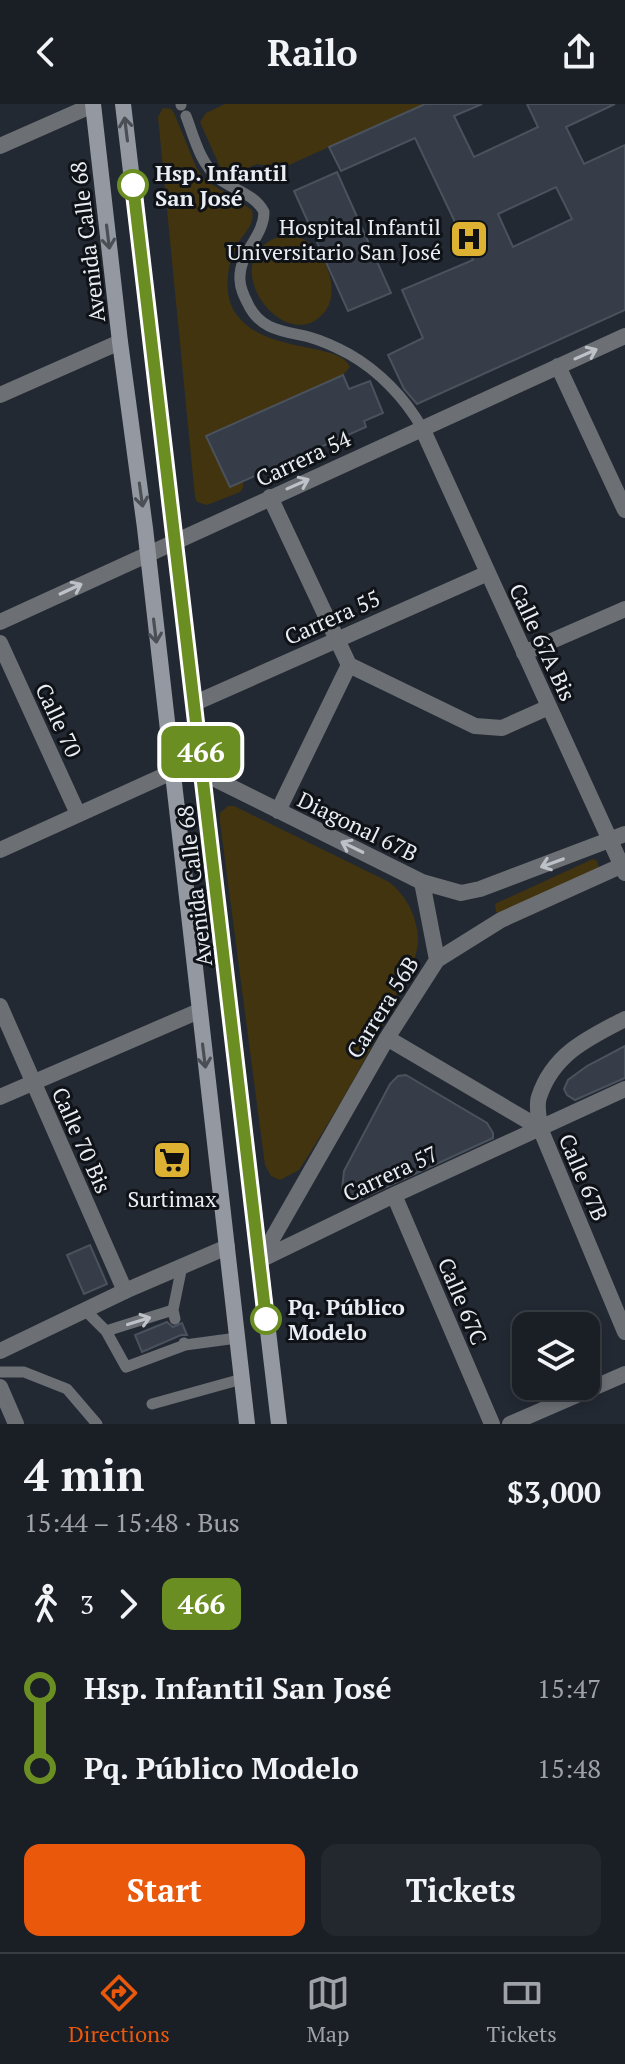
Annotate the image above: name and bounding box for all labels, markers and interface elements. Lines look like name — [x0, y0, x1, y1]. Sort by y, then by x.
text: Railo — [267, 29, 358, 76]
icon: back — [24, 30, 68, 74]
icon: share — [557, 30, 601, 74]
one-way arrow — [118, 116, 133, 143]
place label: Hsp. Infantil San José — [155, 158, 287, 212]
street label: Avenida Calle 68 — [63, 160, 111, 324]
marker: Hsp. Infantil San José — [118, 170, 148, 200]
place label: Hospital Infantil Universitario San José — [227, 212, 441, 266]
hospital icon: Hospital Infantil Universitario San José — [448, 218, 490, 260]
one-way arrow — [101, 224, 116, 249]
one-way arrow — [573, 346, 597, 361]
street label: Carrera 54 — [251, 423, 355, 493]
one-way arrow — [285, 476, 310, 491]
one-way arrow — [134, 482, 149, 507]
street label: Calle 67A Bis — [503, 578, 583, 706]
one-way arrow — [58, 581, 82, 596]
street label: Carrera 55 — [280, 583, 384, 651]
one-way arrow — [148, 617, 163, 644]
street label: Calle 70 — [29, 678, 89, 762]
line badge: 466 — [155, 726, 247, 778]
text: 466 — [177, 733, 225, 770]
street label: Diagonal 67B — [293, 784, 423, 868]
street label: Avenida Calle 68 — [170, 804, 218, 968]
one-way arrow — [340, 839, 364, 854]
one-way arrow — [540, 856, 565, 871]
street label: Carrera 56B — [339, 950, 425, 1064]
one-way arrow — [197, 1042, 212, 1069]
street label: Calle 70 Bis — [46, 1082, 118, 1198]
street label: Calle 67B — [553, 1129, 615, 1225]
street label: Carrera 57 — [338, 1138, 442, 1208]
supermarket icon: Surtimax — [151, 1139, 193, 1181]
place label: Surtimax — [127, 1184, 217, 1213]
street label: Calle 67C — [432, 1253, 494, 1349]
place label: Pq. Público Modelo — [288, 1292, 405, 1346]
marker: Pq. Público Modelo — [251, 1304, 281, 1334]
map controls — [512, 1312, 600, 1400]
button: layers — [512, 1312, 600, 1400]
one-way arrow — [126, 1313, 152, 1328]
text: 4 min — [24, 1445, 144, 1504]
text: $3,000 — [507, 1472, 601, 1512]
text: 15:44 – 15:48 · Bus — [24, 1505, 240, 1539]
icon: walk — [24, 1582, 68, 1626]
icon: forward — [106, 1582, 150, 1626]
text: 466 — [178, 1585, 225, 1622]
text: 3 — [80, 1587, 94, 1621]
text: Hsp. Infantil San José — [84, 1668, 392, 1708]
text: 15:47 — [537, 1671, 601, 1705]
text: Pq. Público Modelo — [84, 1748, 359, 1788]
text: 15:48 — [537, 1751, 601, 1785]
button: Start — [24, 1844, 305, 1936]
button: Tickets — [321, 1844, 601, 1936]
tab: Directions — [68, 1971, 170, 2048]
tab: Map — [306, 1971, 350, 2048]
tab: Tickets — [486, 1971, 557, 2048]

